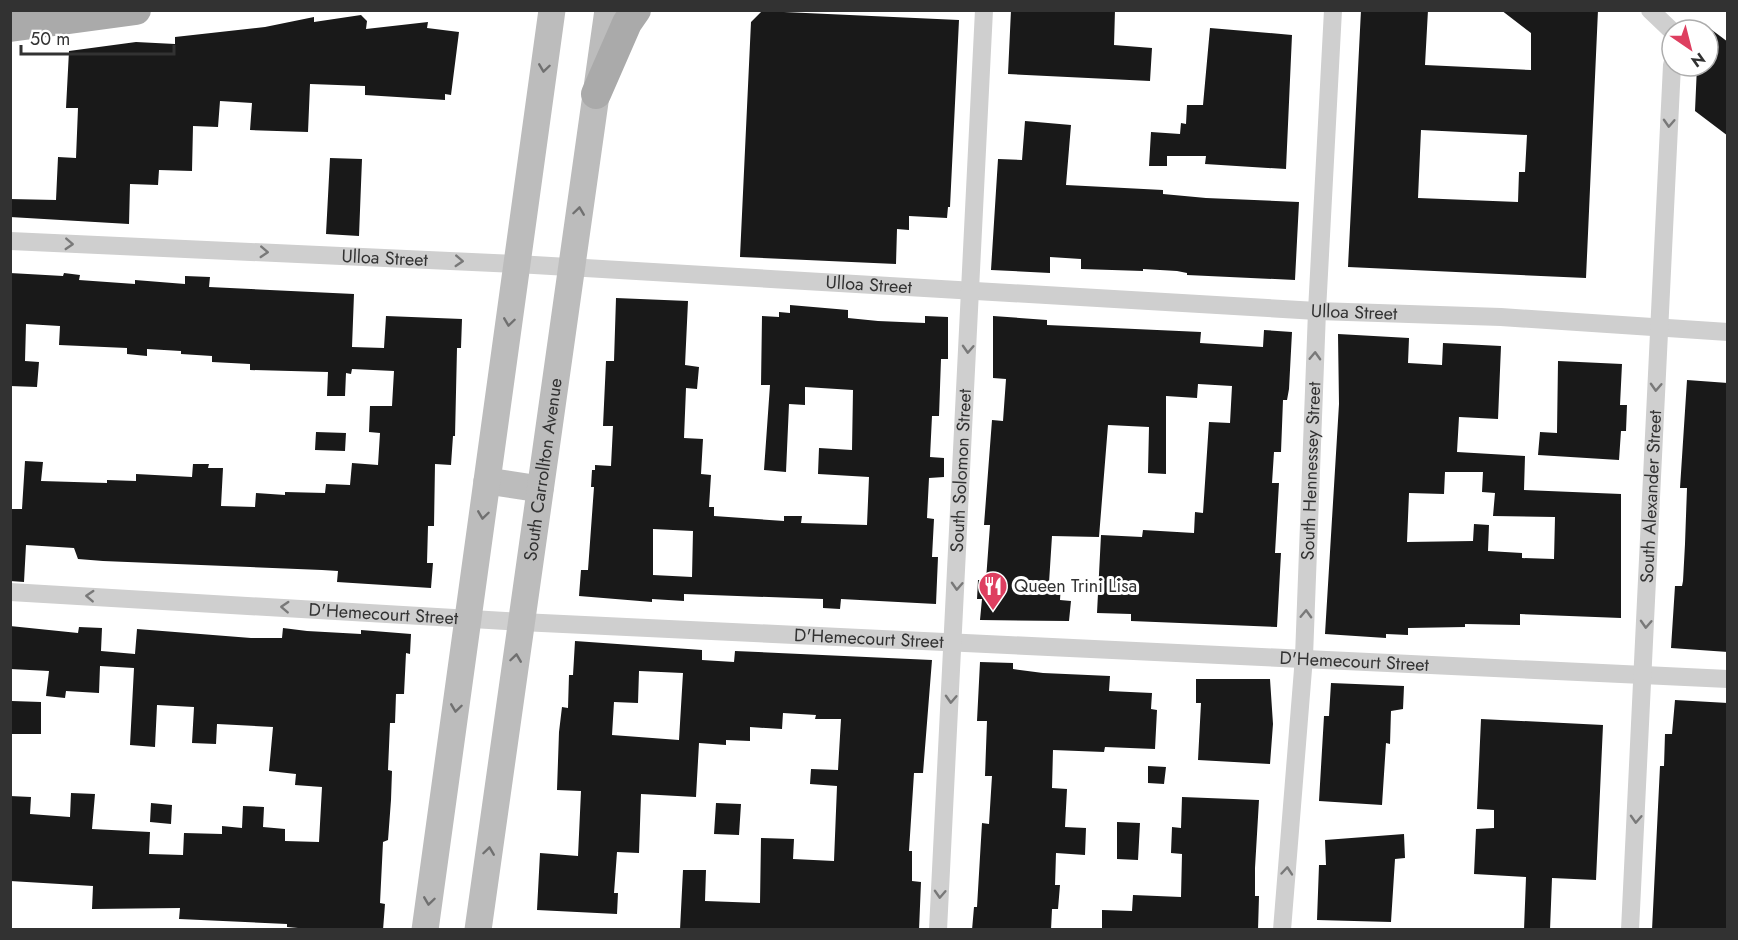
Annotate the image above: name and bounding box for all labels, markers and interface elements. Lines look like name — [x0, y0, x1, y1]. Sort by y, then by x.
scale bar — [21, 18, 174, 56]
north arrow — [1660, 18, 1720, 78]
text: 50 m — [30, 26, 70, 52]
text: N — [1687, 47, 1710, 73]
one-way arrow — [538, 64, 550, 73]
one-way arrow — [1663, 119, 1676, 128]
one-way arrow — [573, 206, 585, 216]
one-way arrow — [64, 237, 73, 250]
street label: Ulloa Street — [341, 243, 429, 273]
one-way arrow — [259, 246, 268, 259]
one-way arrow — [454, 255, 463, 268]
street label: Ulloa Street — [825, 269, 913, 300]
street label: Ulloa Street — [1310, 298, 1398, 327]
one-way arrow — [503, 317, 515, 326]
one-way arrow — [962, 345, 975, 354]
one-way arrow — [1309, 352, 1322, 361]
street label: South Carrollton Avenue — [517, 376, 569, 563]
street label: South Hennessey Street — [1295, 381, 1327, 561]
one-way arrow — [1650, 383, 1663, 392]
street label: South Solomon Street — [944, 387, 978, 553]
street label: South Alexander Street — [1634, 409, 1668, 584]
one-way arrow — [477, 510, 489, 520]
restaurant icon: Queen Trini Lisa — [977, 570, 1009, 612]
place label: Queen Trini Lisa — [1014, 573, 1137, 599]
one-way arrow — [950, 581, 963, 590]
one-way arrow — [85, 590, 94, 603]
street label: D'Hemecourt Street — [308, 597, 460, 631]
one-way arrow — [280, 601, 289, 614]
one-way arrow — [1299, 609, 1312, 618]
one-way arrow — [1640, 619, 1652, 628]
street label: D'Hemecourt Street — [793, 622, 945, 655]
street label: D'Hemecourt Street — [1279, 645, 1430, 678]
one-way arrow — [509, 653, 521, 662]
one-way arrow — [944, 695, 957, 704]
one-way arrow — [450, 704, 463, 713]
one-way arrow — [1630, 814, 1643, 823]
one-way arrow — [482, 846, 494, 855]
one-way arrow — [1280, 867, 1293, 876]
one-way arrow — [934, 889, 947, 898]
one-way arrow — [423, 897, 435, 906]

